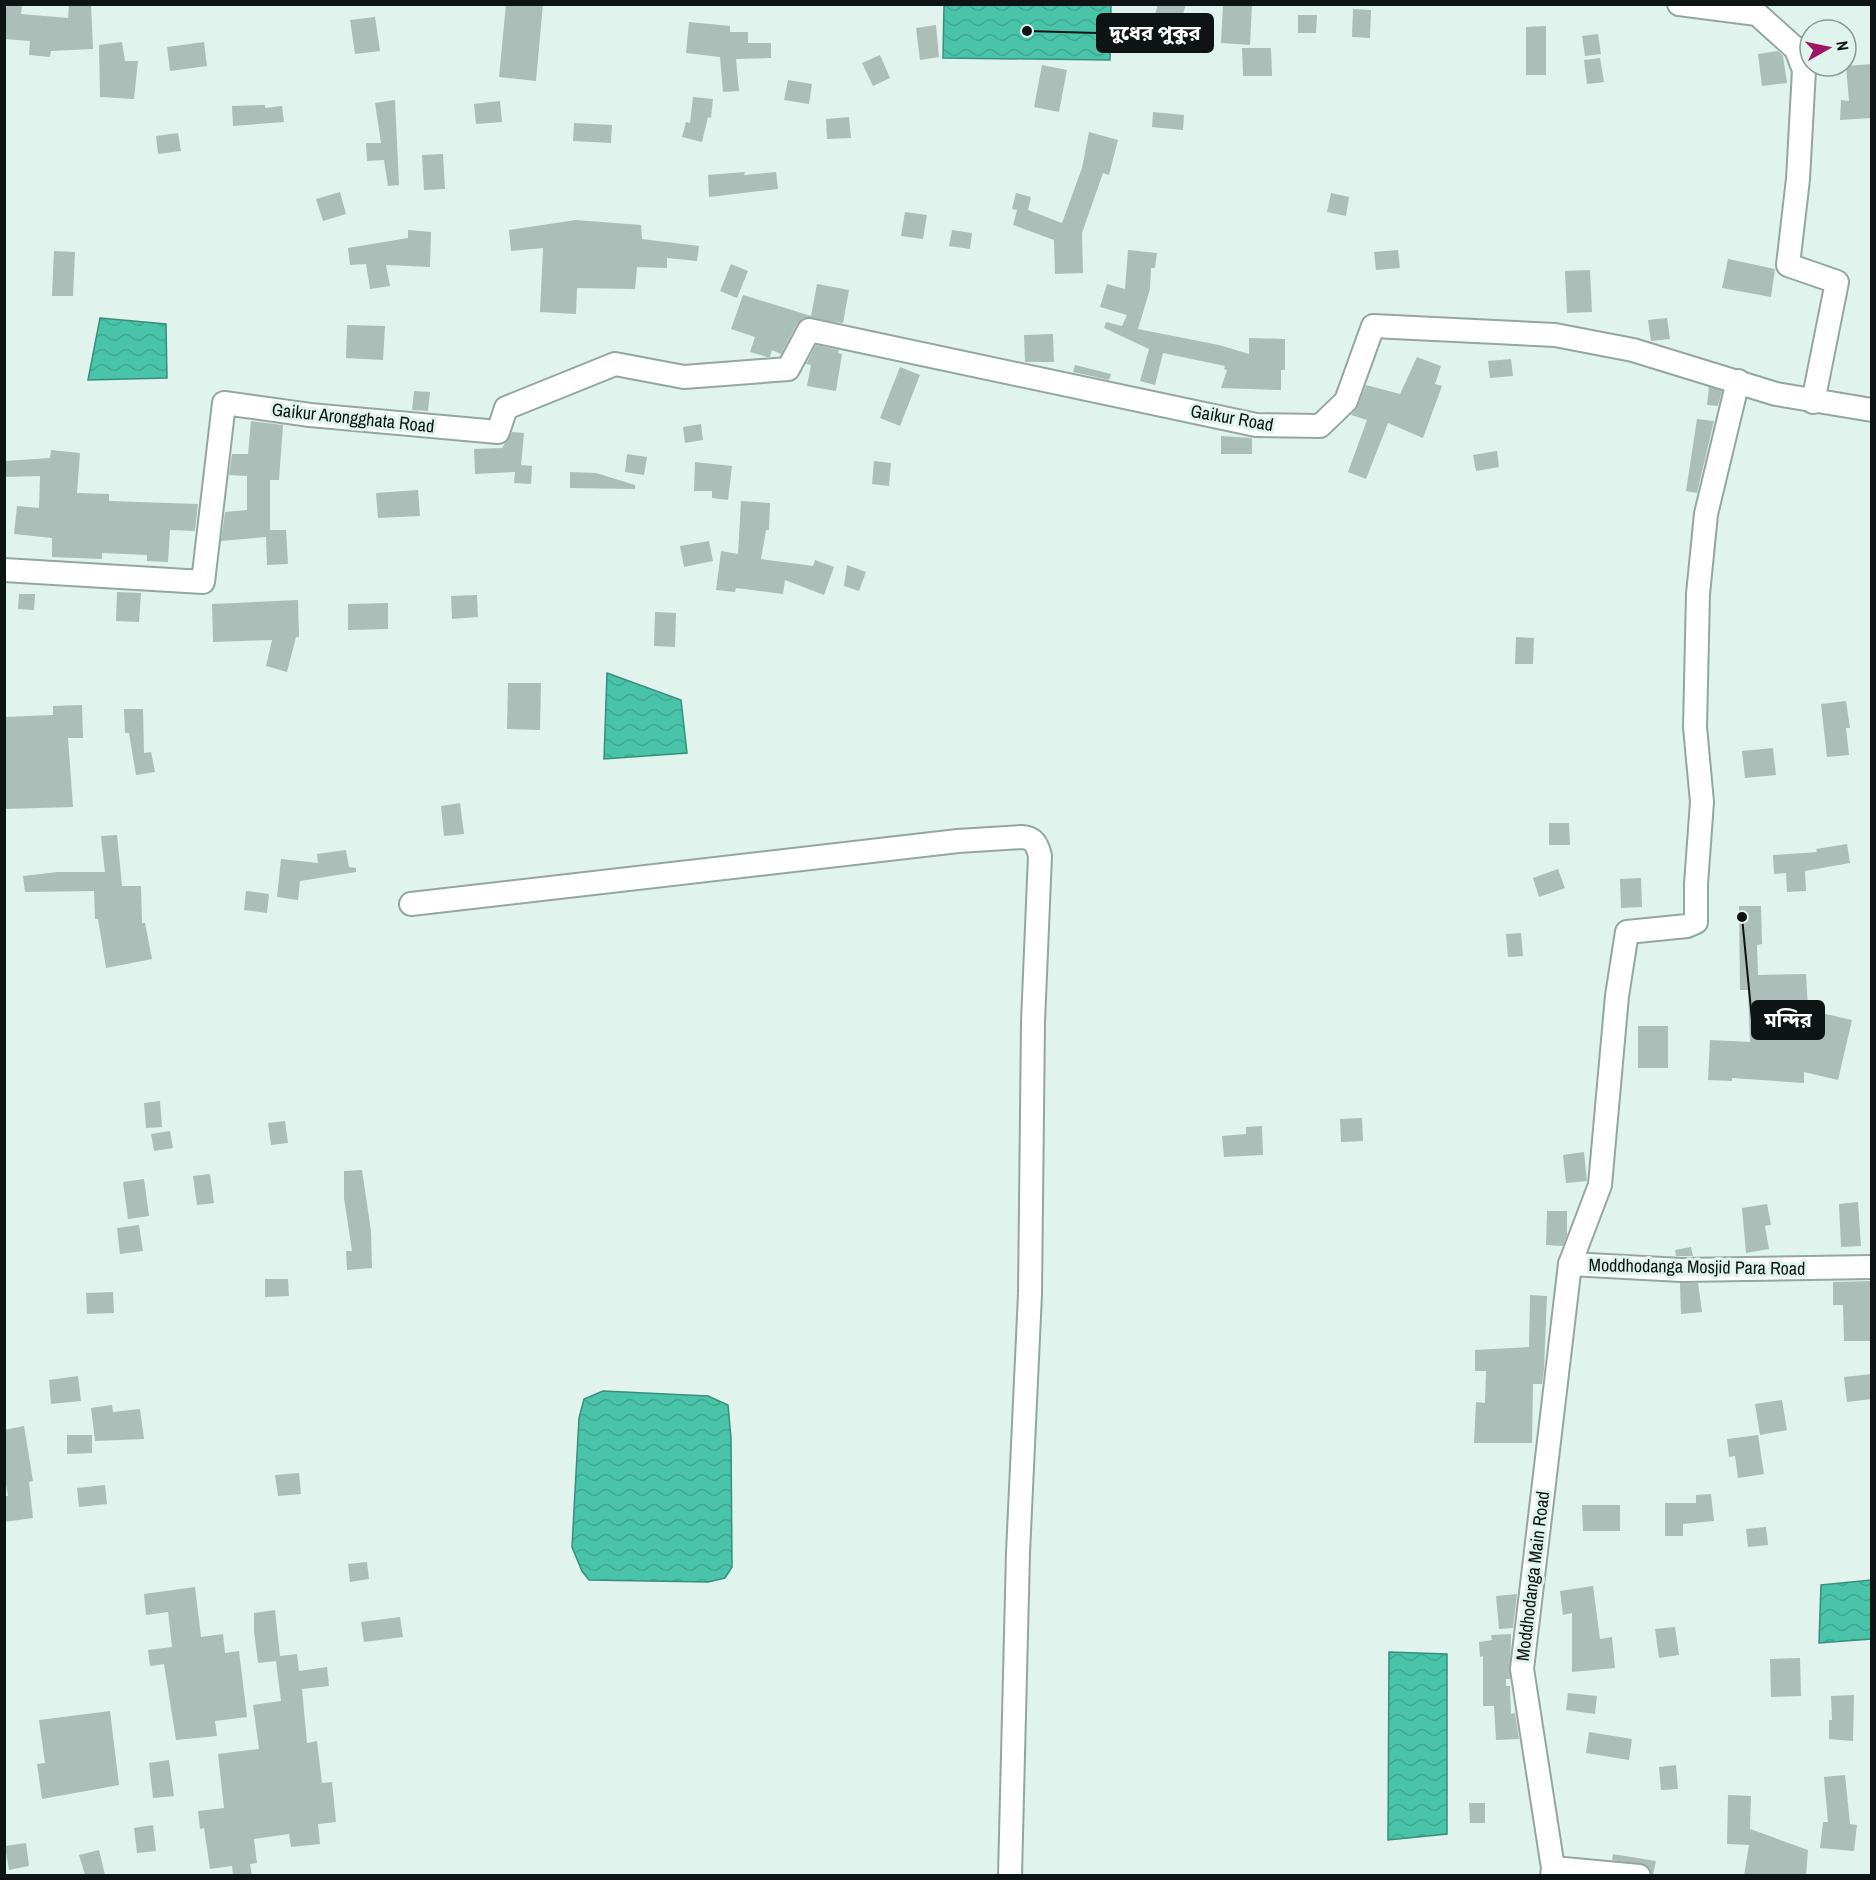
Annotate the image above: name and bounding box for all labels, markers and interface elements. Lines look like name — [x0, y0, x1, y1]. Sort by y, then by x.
callout: দুধের পুকুর — [1097, 14, 1213, 52]
north arrow — [1798, 18, 1858, 78]
text: দুধের পুকুর — [1108, 19, 1202, 46]
text: N — [1831, 39, 1854, 52]
street label: Gaikur Arongghata Road — [271, 397, 436, 438]
street label: Gaikur Road — [1189, 398, 1275, 437]
callout: মন্দির — [1752, 1001, 1824, 1039]
text: মন্দির — [1763, 1006, 1813, 1033]
street label: Moddhodanga Mosjid Para Road — [1588, 1252, 1806, 1281]
street label: Moddhodanga Main Road — [1510, 1490, 1555, 1662]

